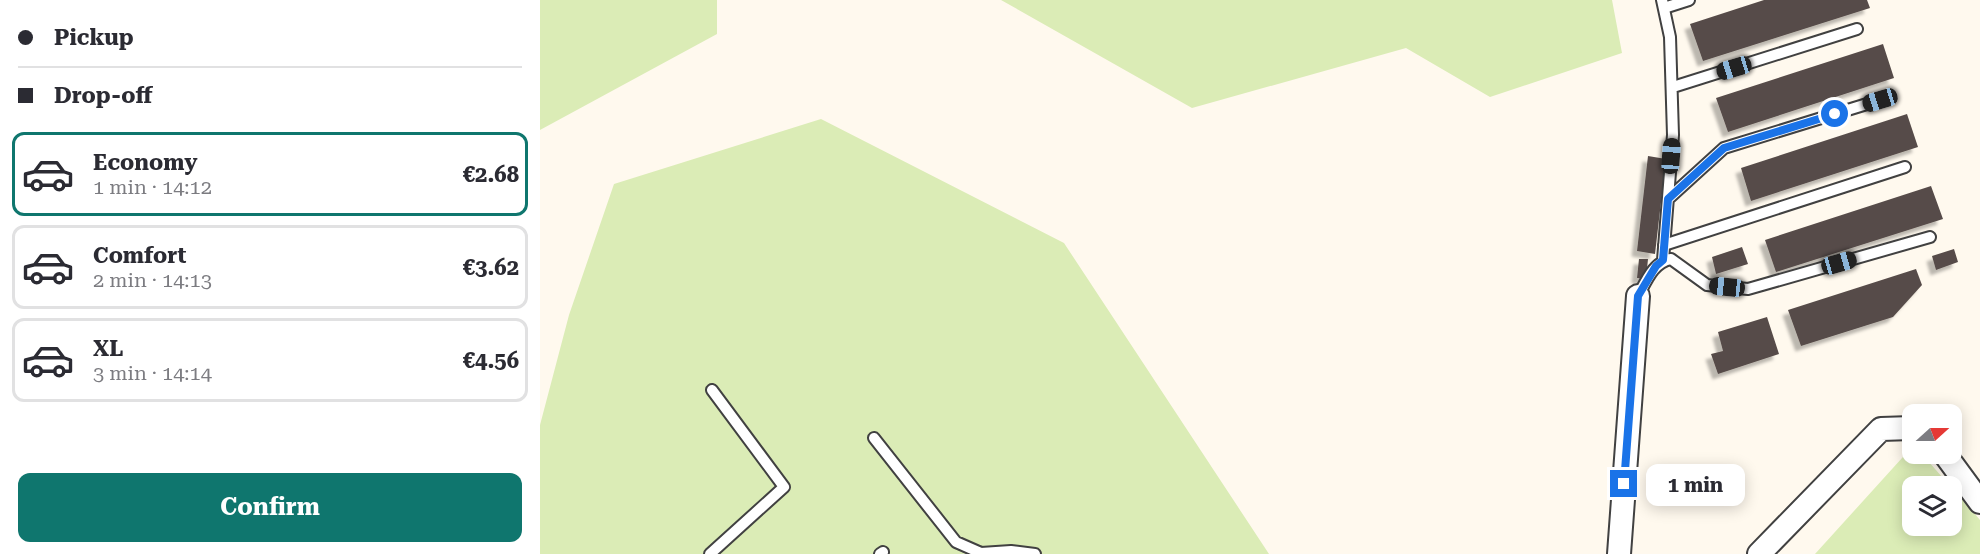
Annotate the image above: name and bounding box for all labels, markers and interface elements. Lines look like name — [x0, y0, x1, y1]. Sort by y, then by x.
text: Pickup — [54, 25, 134, 50]
car — [1714, 54, 1754, 82]
text: Drop-off — [54, 83, 152, 108]
car — [1860, 86, 1900, 114]
route start — [1821, 100, 1848, 127]
car — [1661, 137, 1681, 175]
icon: car — [21, 147, 75, 201]
text: Economy — [93, 150, 197, 175]
text: €2.68 — [463, 162, 519, 187]
text: 1 min · 14:12 — [93, 175, 212, 199]
icon: car — [21, 240, 75, 294]
text: Comfort — [93, 243, 186, 268]
car — [1819, 249, 1859, 277]
text: €3.62 — [463, 255, 519, 280]
text: 2 min · 14:13 — [93, 268, 212, 292]
car — [1708, 276, 1746, 298]
icon: car — [21, 333, 75, 387]
text: XL — [93, 336, 123, 361]
text: €4.56 — [463, 348, 519, 373]
text: 3 min · 14:14 — [93, 361, 212, 385]
north arrow — [1902, 404, 1962, 464]
map controls — [1902, 404, 1962, 536]
callout: 1 min — [1645, 463, 1744, 505]
route end — [1610, 470, 1637, 497]
button: Confirm — [18, 473, 522, 542]
text: 1 min — [1668, 473, 1723, 497]
button: layers — [1902, 476, 1962, 536]

